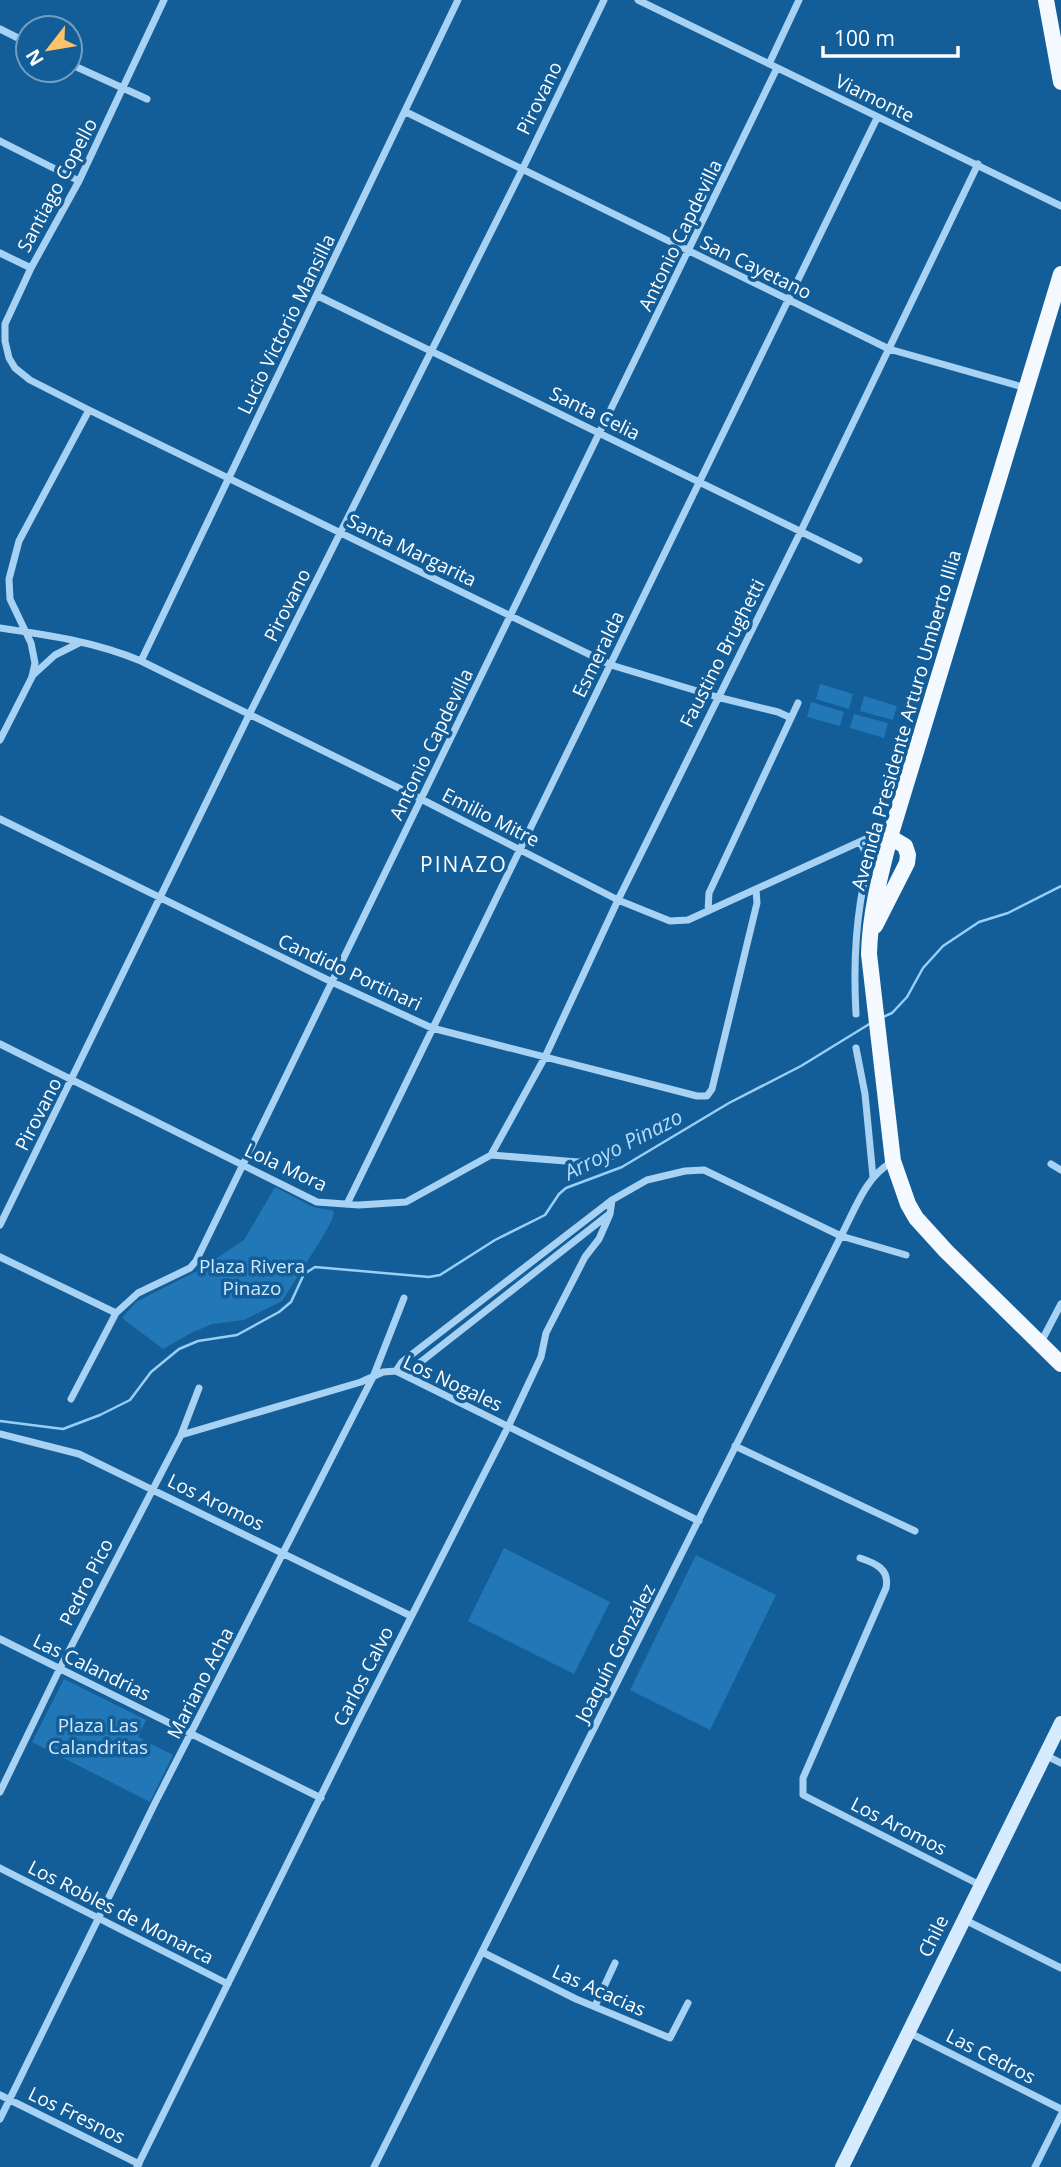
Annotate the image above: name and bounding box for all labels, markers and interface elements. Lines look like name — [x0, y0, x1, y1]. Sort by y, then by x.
north arrow — [14, 14, 84, 84]
scale bar — [823, 14, 958, 58]
text: 100 m — [834, 24, 895, 52]
text: N — [19, 44, 50, 71]
street label: Pirovano — [510, 57, 568, 139]
street label: Viamonte — [831, 68, 919, 128]
street label: Santiago Copello — [11, 113, 103, 257]
street label: Antonio Capdevilla — [632, 155, 728, 315]
street label: San Cayetano — [696, 229, 816, 305]
street label: Lucio Victorio Mansilla — [231, 230, 341, 418]
street label: Santa Celia — [545, 380, 645, 446]
street label: Santa Margarita — [343, 507, 481, 593]
street label: Avenida Presidente Arturo Umberto Illia — [845, 547, 967, 893]
street label: Pirovano — [258, 564, 316, 646]
street label: Faustino Brughetti — [673, 574, 771, 732]
street label: Esmeralda — [566, 606, 630, 702]
street label: Antonio Capdevilla — [383, 664, 479, 824]
street label: Emilio Mitre — [438, 781, 544, 853]
district label: PINAZO — [420, 850, 508, 878]
street label: Candido Portinari — [274, 927, 426, 1017]
street label: Pirovano — [9, 1073, 67, 1155]
water label: Arroyo Pinazo — [557, 1102, 687, 1187]
street label: Lola Mora — [240, 1137, 332, 1197]
park label: Plaza Rivera Pinazo — [199, 1253, 305, 1301]
street label: Los Nogales — [399, 1349, 507, 1417]
street label: Los Aromos — [163, 1467, 269, 1537]
street label: Pedro Pico — [53, 1534, 119, 1630]
street label: Joaquín González — [568, 1579, 661, 1729]
street label: Carlos Calvo — [327, 1622, 399, 1730]
street label: Mariano Acha — [161, 1623, 239, 1743]
street label: Las Calandrias — [29, 1627, 155, 1707]
park label: Plaza Las Calandritas — [48, 1712, 148, 1760]
street label: Los Aromos — [846, 1791, 952, 1861]
street label: Los Robles de Monarca — [24, 1854, 218, 1970]
street label: Chile — [912, 1911, 954, 1961]
street label: Las Acacias — [548, 1958, 650, 2022]
street label: Las Cedros — [942, 2022, 1040, 2090]
street label: Los Fresnos — [24, 2080, 130, 2150]

